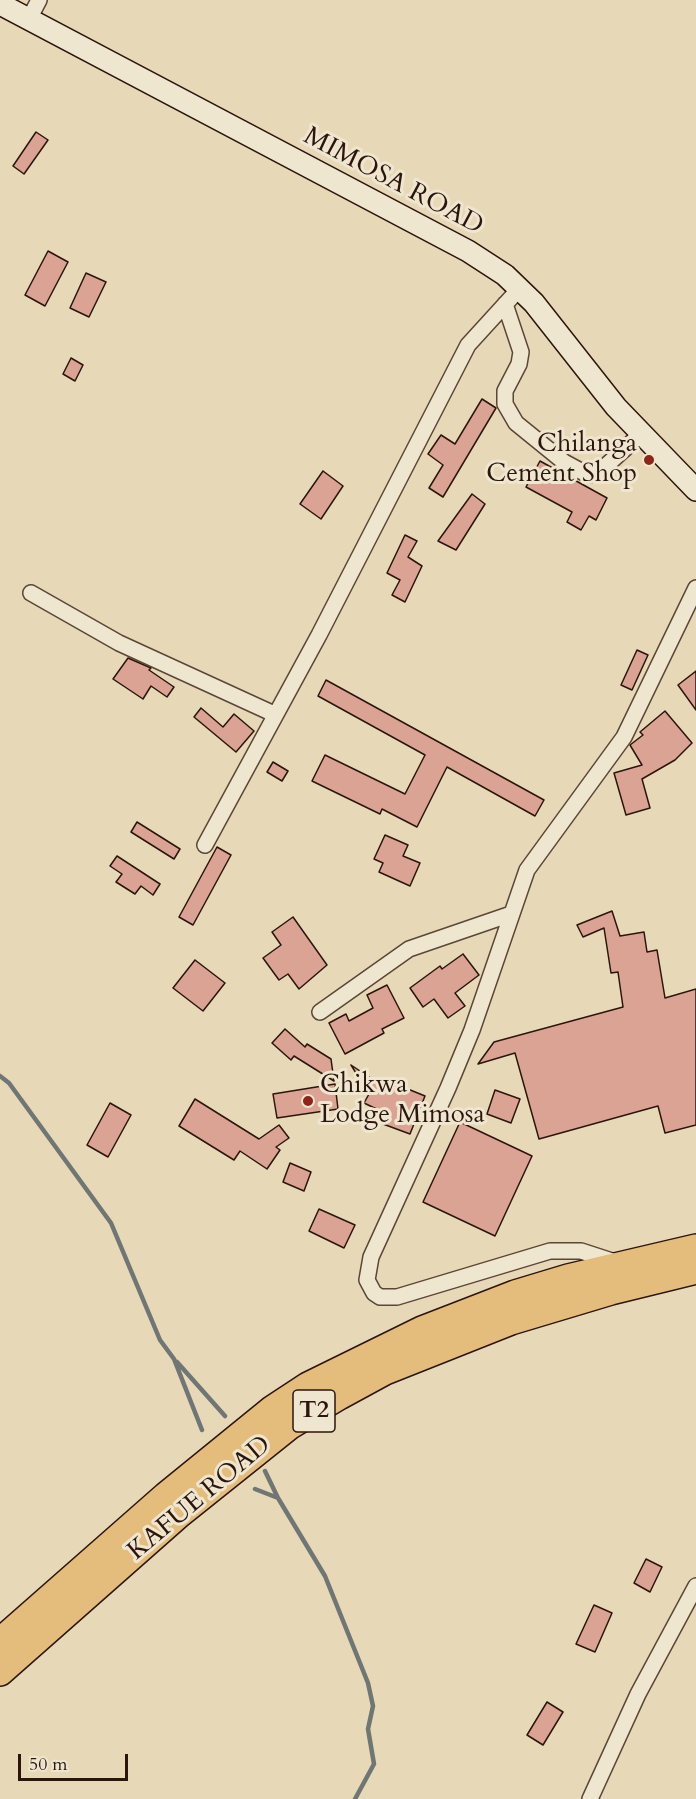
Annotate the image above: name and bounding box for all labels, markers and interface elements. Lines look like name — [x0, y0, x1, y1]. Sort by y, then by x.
street label: MIMOSA ROAD — [298, 122, 488, 242]
place label: Chilanga Cement Shop — [486, 429, 637, 490]
marker: Chilanga Cement Shop — [642, 453, 656, 467]
place label: Chikwa Lodge Mimosa — [320, 1070, 485, 1132]
marker: Chikwa Lodge Mimosa — [301, 1094, 315, 1108]
road number: T2 — [293, 1390, 335, 1432]
street label: KAFUE ROAD — [122, 1430, 278, 1568]
scale bar — [21, 1742, 130, 1780]
text: 50 m — [29, 1752, 68, 1777]

